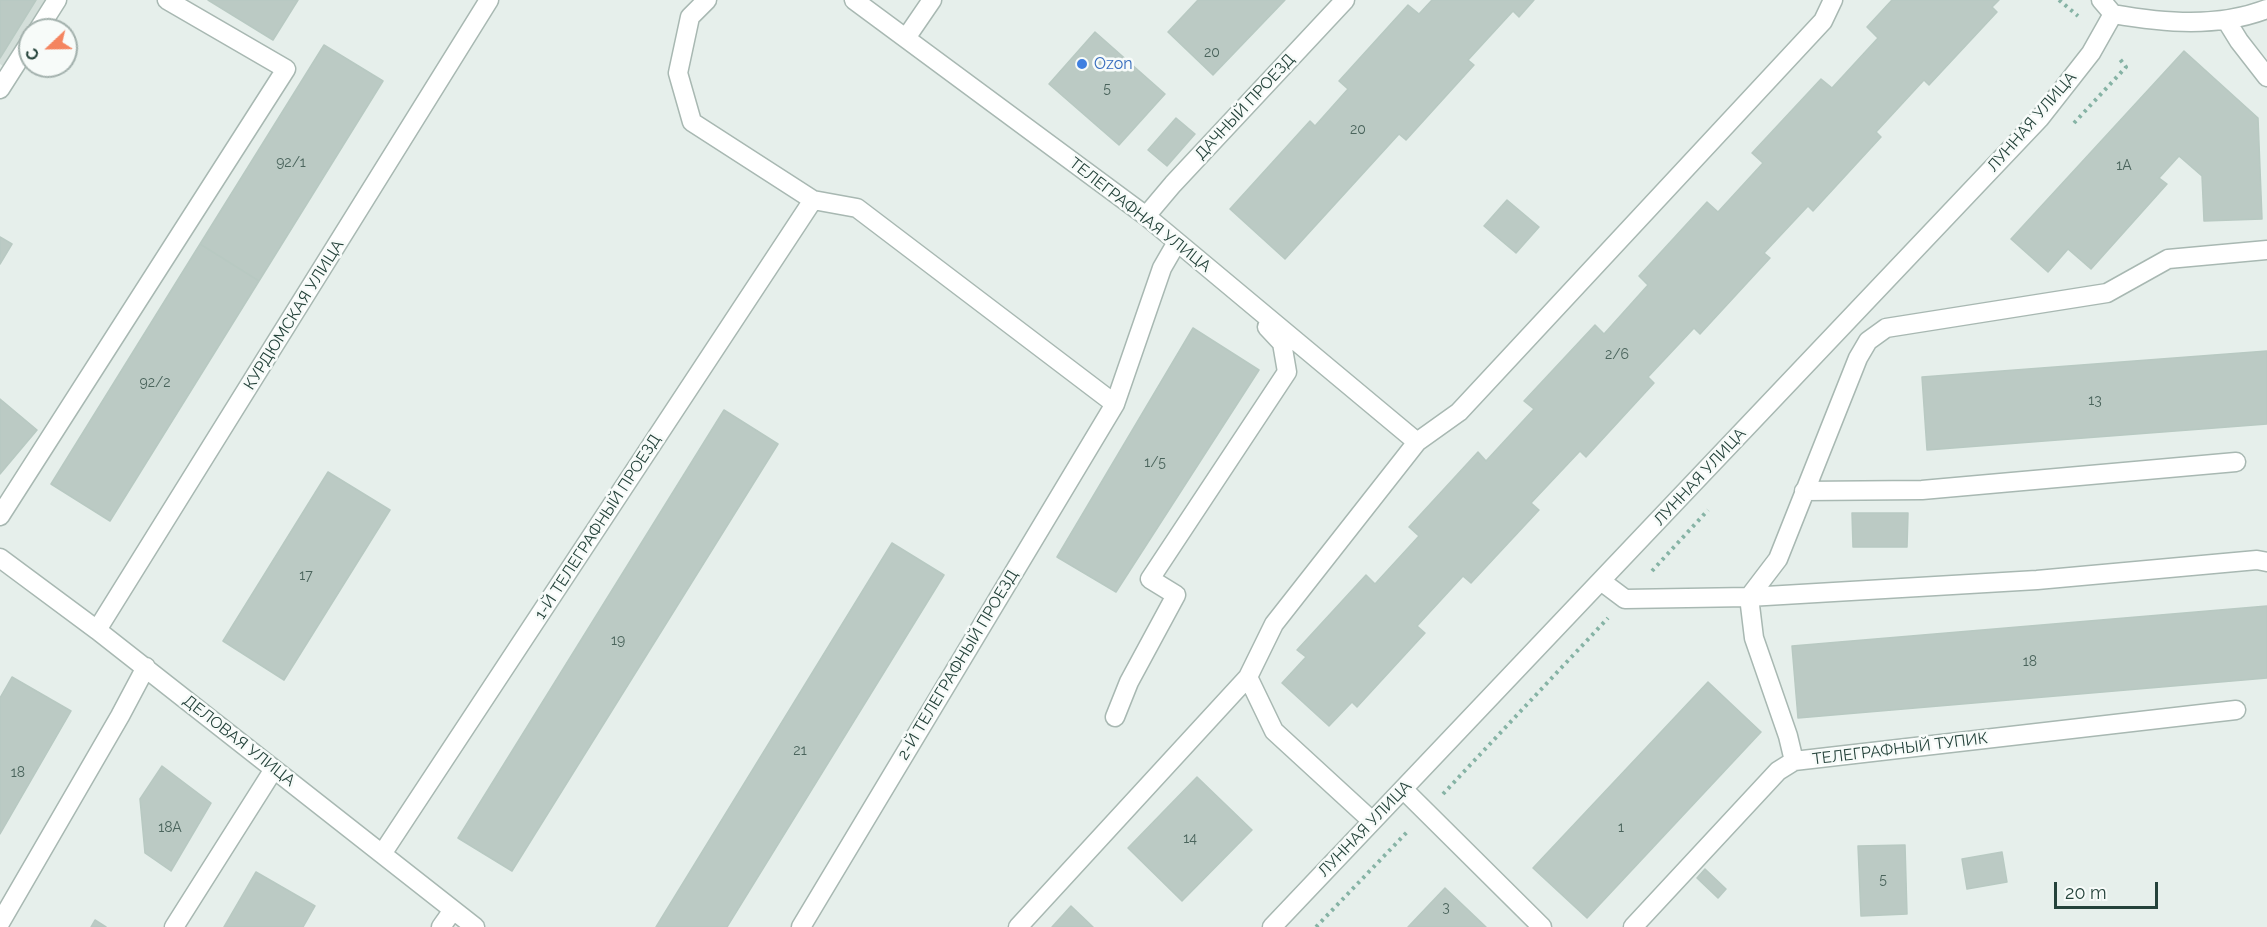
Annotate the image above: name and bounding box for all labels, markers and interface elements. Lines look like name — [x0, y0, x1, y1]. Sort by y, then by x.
north arrow — [18, 18, 78, 78]
house number: 20 — [1204, 45, 1220, 61]
text: С — [22, 46, 44, 63]
street label: ДАЧНЫЙ ПРОЕЗД — [1191, 50, 1299, 164]
place label: Ozon — [1094, 54, 1133, 74]
marker: Ozon — [1075, 57, 1089, 71]
street label: ЛУННАЯ УЛИЦА — [1983, 68, 2081, 176]
house number: 5 — [1103, 81, 1111, 97]
house number: 20 — [1350, 122, 1366, 138]
street label: ТЕЛЕГРАФНАЯ УЛИЦА — [1065, 154, 1215, 276]
house number: 92/1 — [276, 155, 306, 171]
house number: 1А — [2116, 158, 2132, 174]
street label: КУРДЮМСКАЯ УЛИЦА — [240, 237, 348, 393]
house number: 2/6 — [1605, 347, 1629, 363]
house number: 92/2 — [140, 375, 170, 391]
house number: 13 — [2088, 393, 2102, 409]
street label: ЛУННАЯ УЛИЦА — [1650, 424, 1750, 530]
street label: 1-Й ТЕЛЕГРАФНЫЙ ПРОЕЗД — [531, 431, 665, 623]
house number: 1/5 — [1144, 455, 1166, 471]
street label: 2-Й ТЕЛЕГРАФНЫЙ ПРОЕЗД — [894, 567, 1022, 763]
house number: 17 — [299, 568, 313, 584]
house number: 19 — [611, 633, 625, 649]
house number: 18 — [2023, 654, 2037, 670]
street label: ДЕЛОВАЯ УЛИЦА — [179, 691, 299, 791]
street label: ТЕЛЕГРАФНЫЙ ТУПИК — [1811, 729, 1989, 769]
house number: 21 — [793, 743, 807, 759]
house number: 18 — [11, 765, 25, 781]
street label: ЛУННАЯ УЛИЦА — [1314, 777, 1416, 881]
house number: 18А — [158, 820, 182, 836]
house number: 1 — [1618, 820, 1624, 836]
house number: 14 — [1183, 831, 1197, 847]
scale bar — [2057, 870, 2160, 908]
house number: 5 — [1879, 872, 1887, 888]
text: 20 m — [2065, 882, 2107, 903]
house number: 3 — [1442, 900, 1450, 916]

